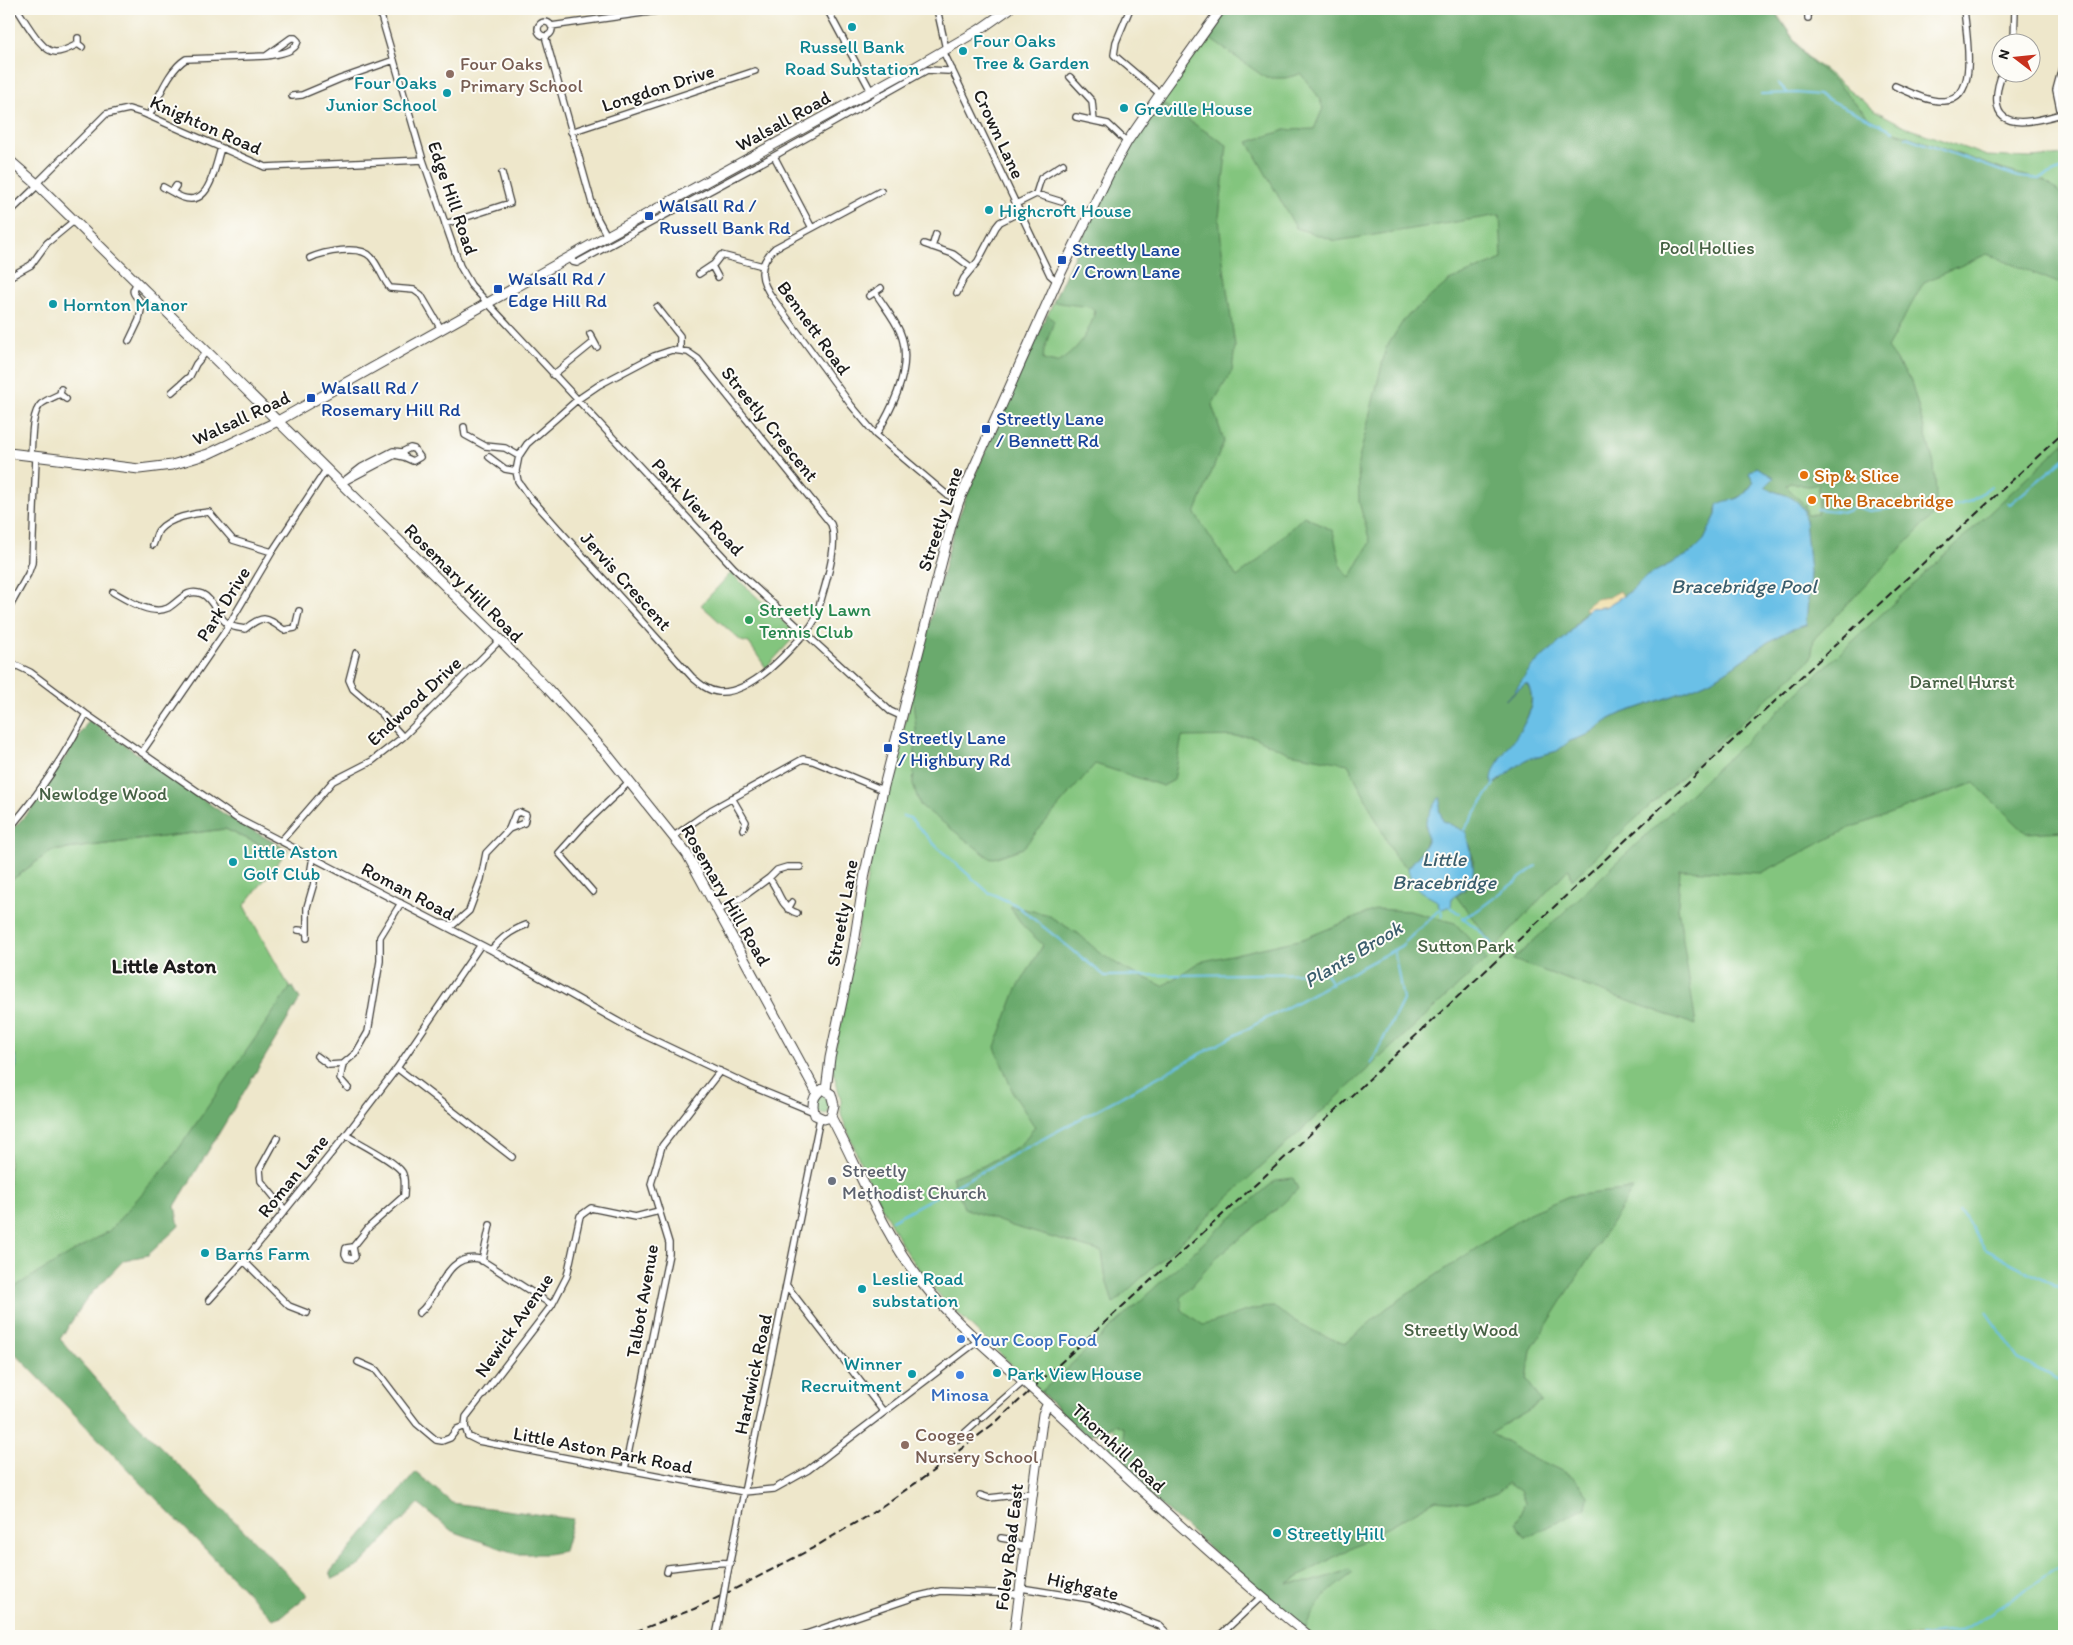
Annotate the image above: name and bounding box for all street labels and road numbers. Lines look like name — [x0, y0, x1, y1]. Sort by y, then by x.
street label: Longdon Drive — [599, 59, 717, 117]
street label: Walsall Road — [732, 86, 834, 156]
street label: Crown Lane — [968, 86, 1030, 182]
street label: Knighton Road — [147, 90, 266, 160]
street label: Edge Hill Road — [423, 138, 483, 258]
street label: Bennett Road — [772, 277, 856, 380]
street label: Streetly Crescent — [716, 362, 824, 486]
street label: Walsall Road — [189, 385, 293, 451]
street label: Park View Road — [647, 453, 750, 561]
street label: Streetly Lane — [912, 464, 968, 574]
street label: Rosemary Hill Road — [400, 519, 529, 648]
street label: Jervis Crescent — [575, 527, 677, 635]
street label: Park Drive — [191, 562, 255, 646]
street label: Endwood Drive — [362, 651, 466, 751]
street label: Rosemary Hill Road — [676, 820, 776, 970]
street label: Roman Road — [357, 857, 459, 926]
street label: Streetly Lane — [821, 858, 863, 968]
street label: Roman Lane — [253, 1130, 333, 1222]
street label: Talbot Avenue — [621, 1243, 663, 1359]
street label: Newick Avenue — [470, 1268, 558, 1382]
street label: Hardwick Road — [729, 1311, 777, 1436]
street label: Thornhill Road — [1067, 1399, 1171, 1498]
street label: Little Aston Park Road — [511, 1421, 695, 1479]
street label: Foley Road East — [990, 1482, 1028, 1612]
street label: Highgate — [1045, 1567, 1121, 1605]

